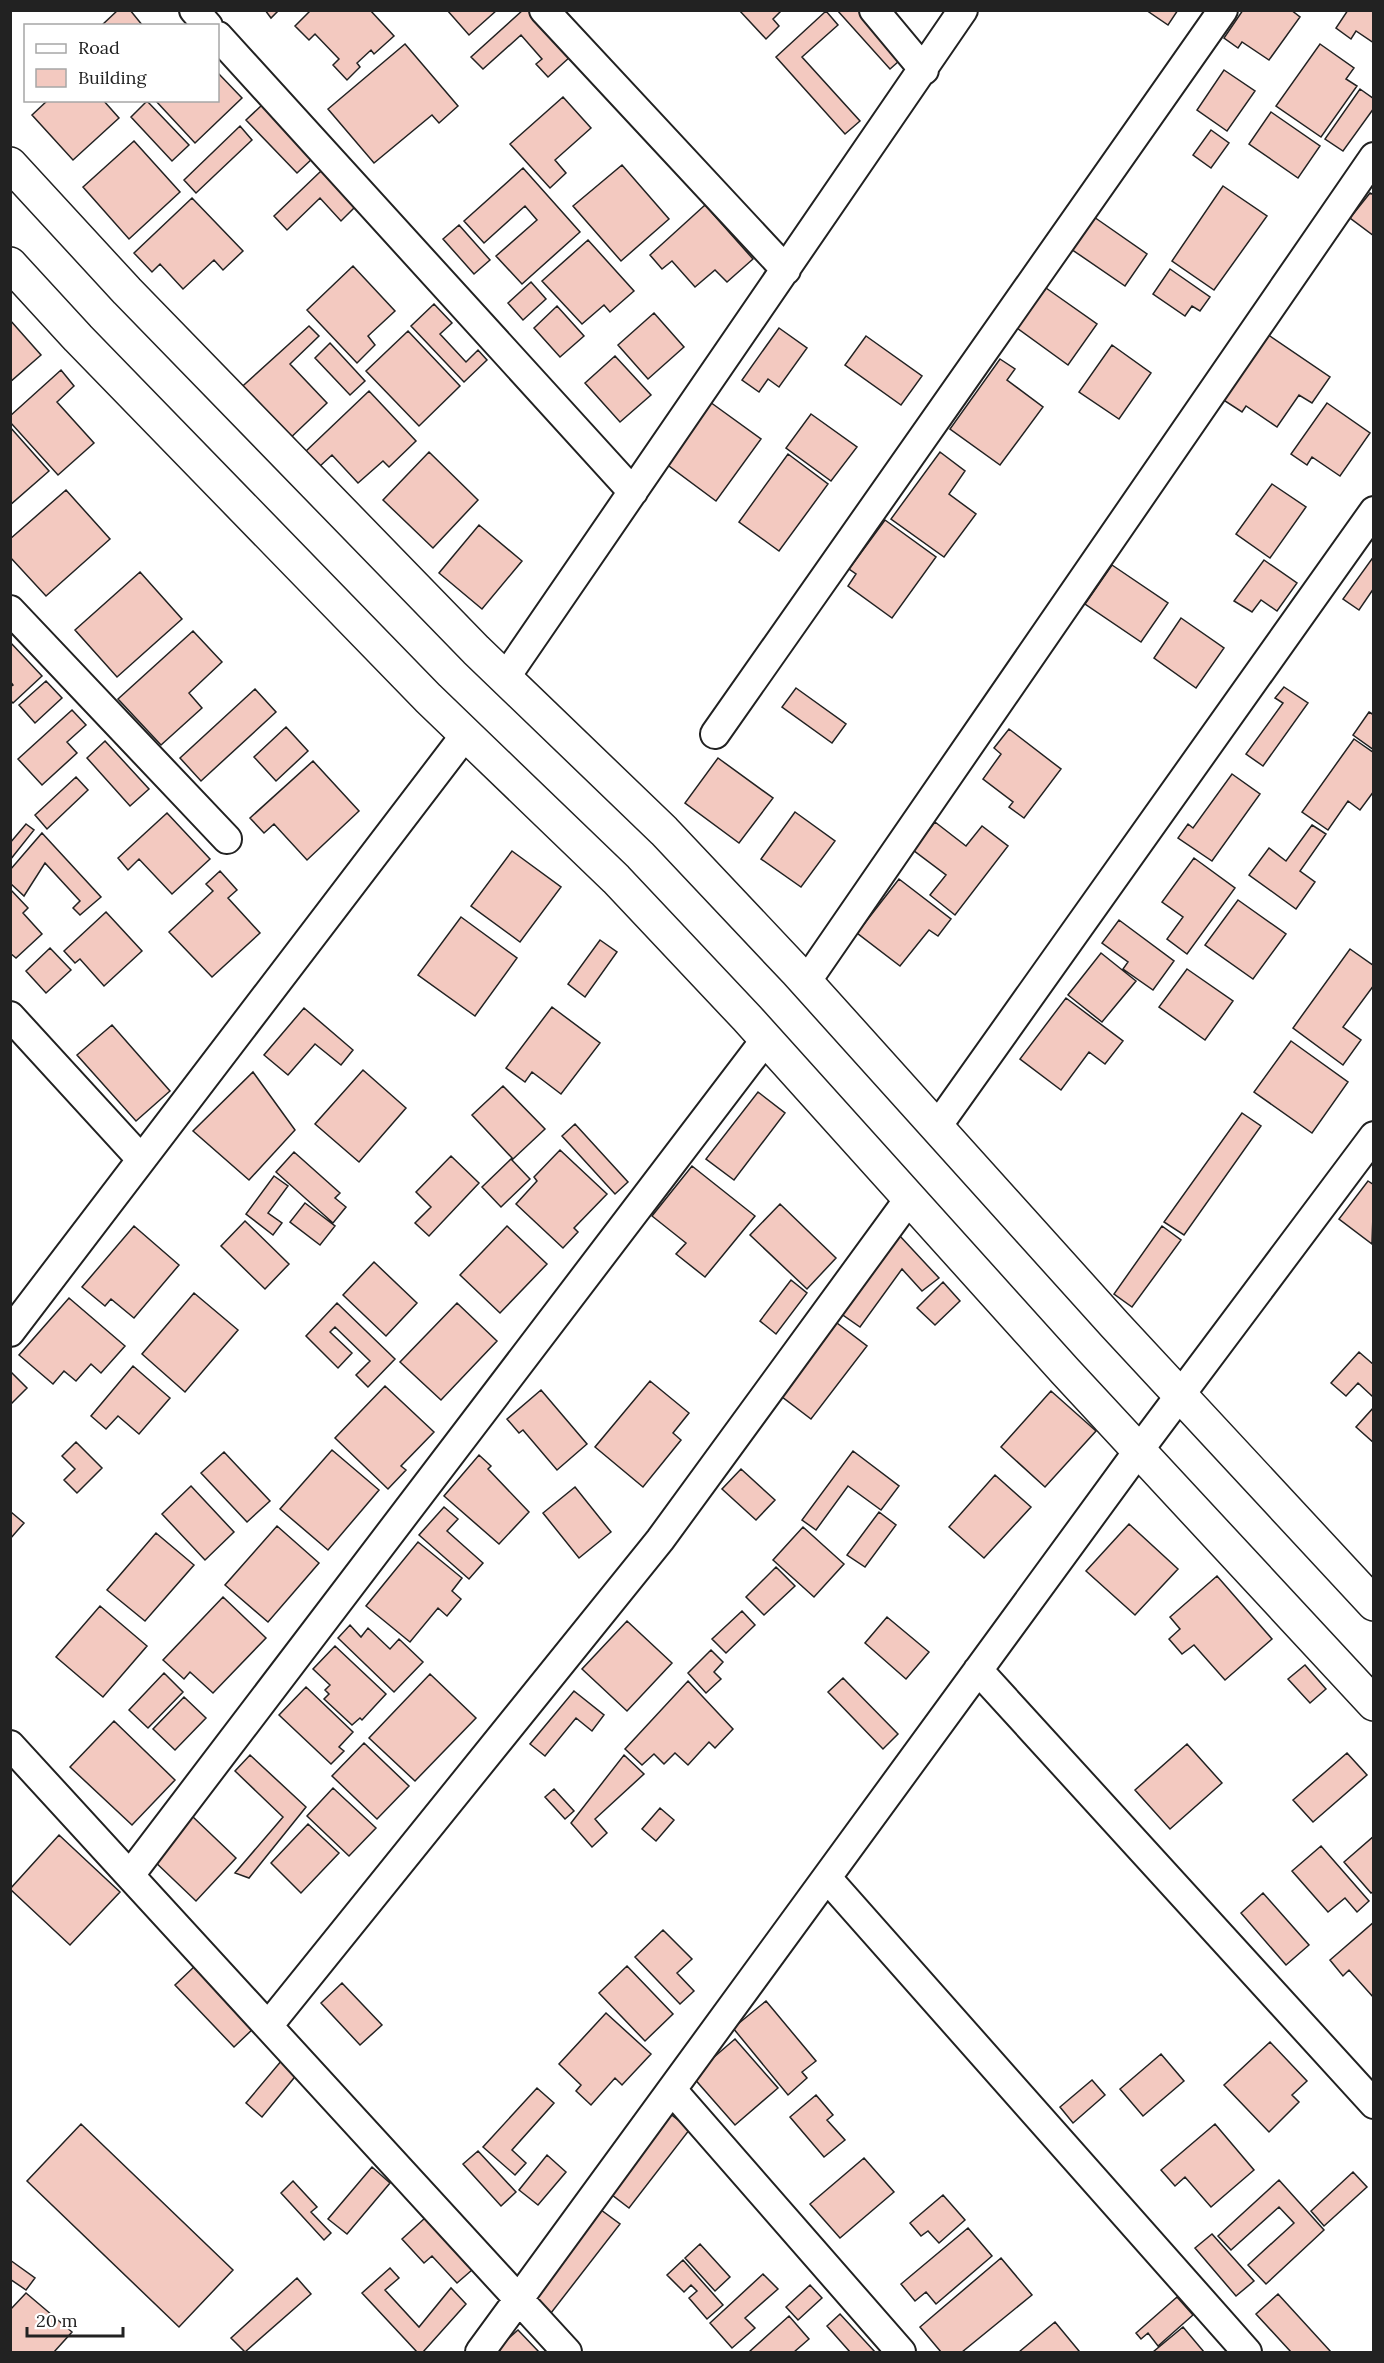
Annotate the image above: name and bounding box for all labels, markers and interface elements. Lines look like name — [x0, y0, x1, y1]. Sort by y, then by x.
legend — [24, 24, 219, 102]
text: Road — [78, 36, 120, 59]
text: Building — [78, 66, 148, 89]
scale bar — [27, 2300, 123, 2338]
text: 20 m — [36, 2309, 78, 2332]

